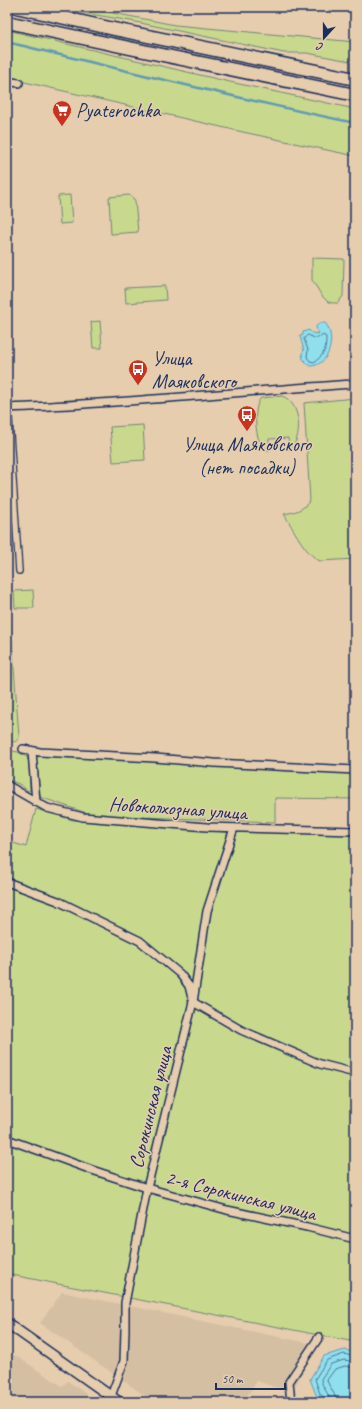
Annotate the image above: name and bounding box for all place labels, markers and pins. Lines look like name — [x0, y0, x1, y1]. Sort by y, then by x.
place label: Pyaterochka — [76, 98, 161, 123]
supermarket icon: Pyaterochka — [51, 99, 73, 127]
place label: Улица Маяковского — [152, 346, 238, 394]
bus stop icon: Улица Маяковского — [127, 358, 149, 386]
bus stop icon: Улица Маяковского (нет посадки) — [236, 404, 258, 432]
place label: Улица Маяковского (нет посадки) — [183, 432, 312, 480]

